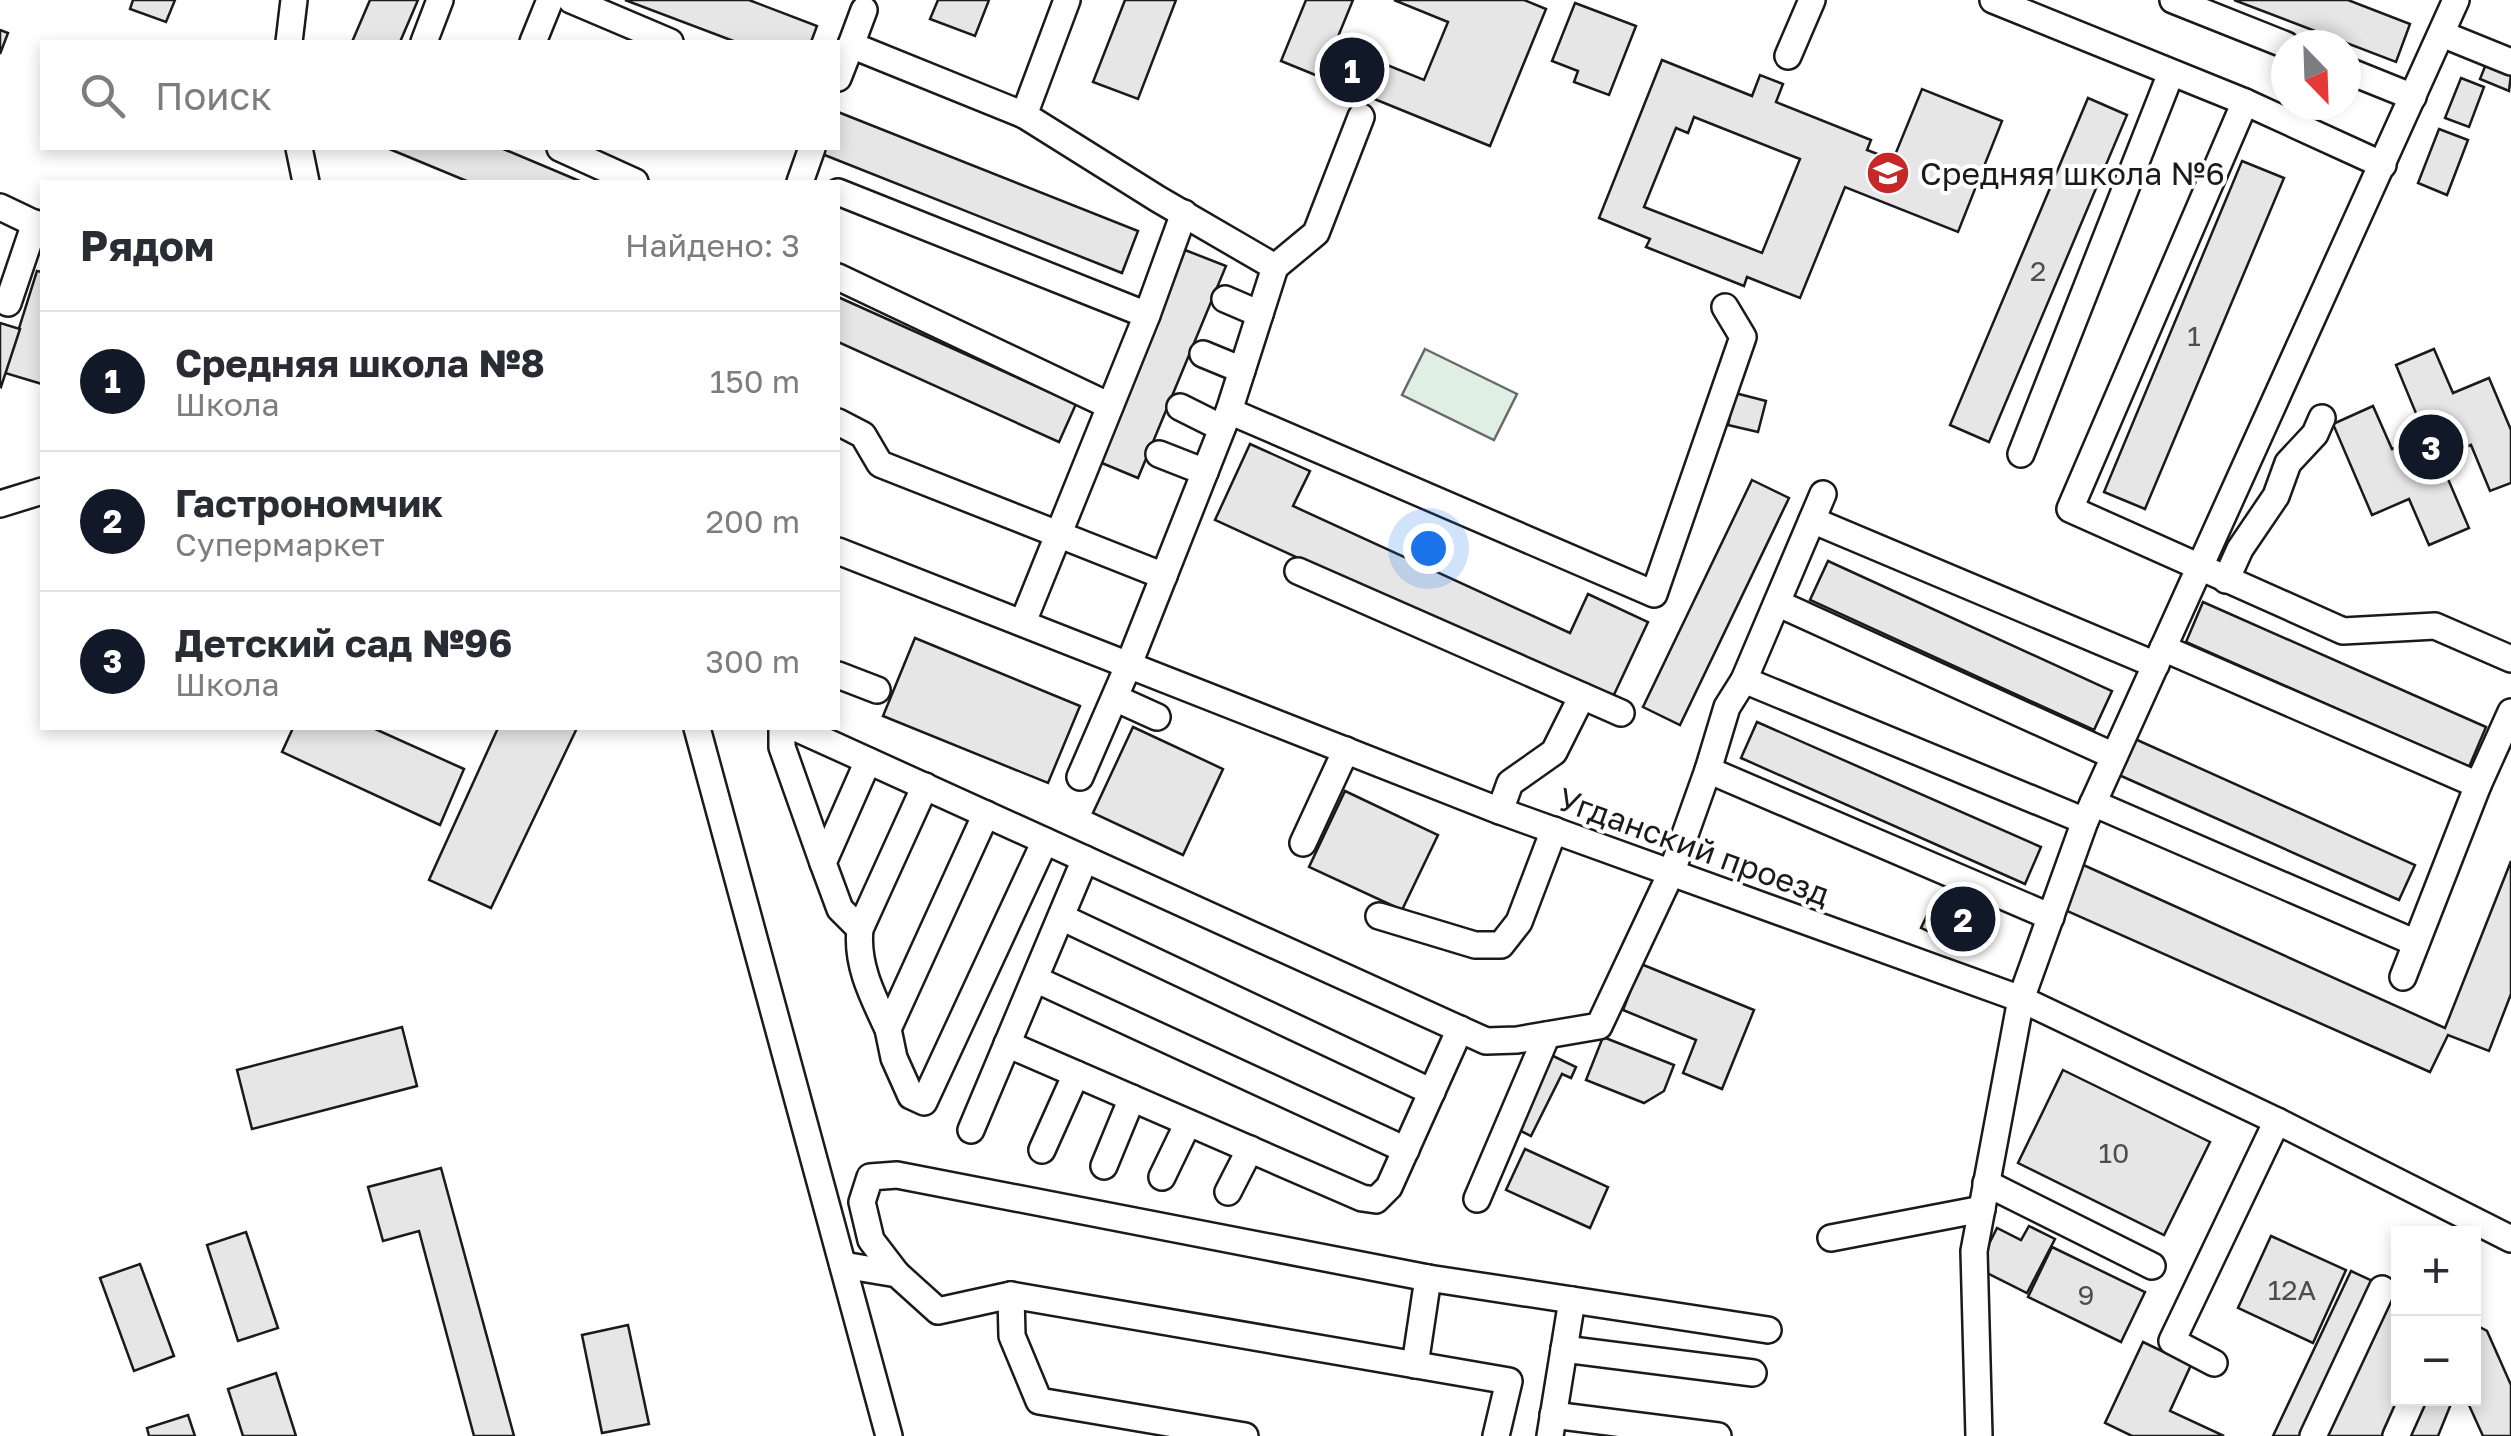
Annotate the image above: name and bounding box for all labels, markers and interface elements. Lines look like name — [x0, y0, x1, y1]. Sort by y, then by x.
north arrow — [2271, 30, 2361, 120]
pin: 1 — [1320, 32, 1384, 108]
search box — [40, 40, 840, 150]
icon: search — [75, 68, 130, 123]
text: Поиск — [155, 73, 272, 118]
school or university icon: Средняя школа №6 — [1865, 150, 1911, 196]
place label: Средняя школа №6 — [1920, 154, 2225, 192]
text: Рядом — [80, 220, 214, 270]
text: Найдено: 3 — [625, 226, 800, 264]
house number: 2 — [2030, 254, 2046, 287]
house number: 1 — [2187, 319, 2201, 352]
text: Средняя школа №8 — [175, 340, 545, 385]
text: 1 — [104, 362, 121, 400]
text: 150 m — [710, 362, 800, 400]
text: Школа — [175, 385, 279, 423]
pin: 3 — [2398, 410, 2464, 484]
text: Гастрономчик — [175, 480, 443, 525]
text: 2 — [103, 502, 122, 540]
text: 200 m — [705, 502, 800, 540]
your location — [1403, 523, 1454, 574]
text: Супермаркет — [175, 525, 385, 563]
text: Детский сад №96 — [175, 620, 512, 665]
text: 3 — [103, 642, 122, 680]
text: 300 m — [705, 642, 800, 680]
text: Школа — [175, 665, 279, 703]
street label: Угданский проезд — [1553, 779, 1835, 913]
pin: 2 — [1930, 882, 1996, 956]
house number: 10 — [2099, 1136, 2129, 1169]
map controls — [2391, 1226, 2481, 1406]
button: + — [2391, 1226, 2481, 1316]
house number: 12А — [2268, 1273, 2317, 1306]
house number: 9 — [2078, 1278, 2094, 1311]
button: − — [2391, 1316, 2481, 1406]

